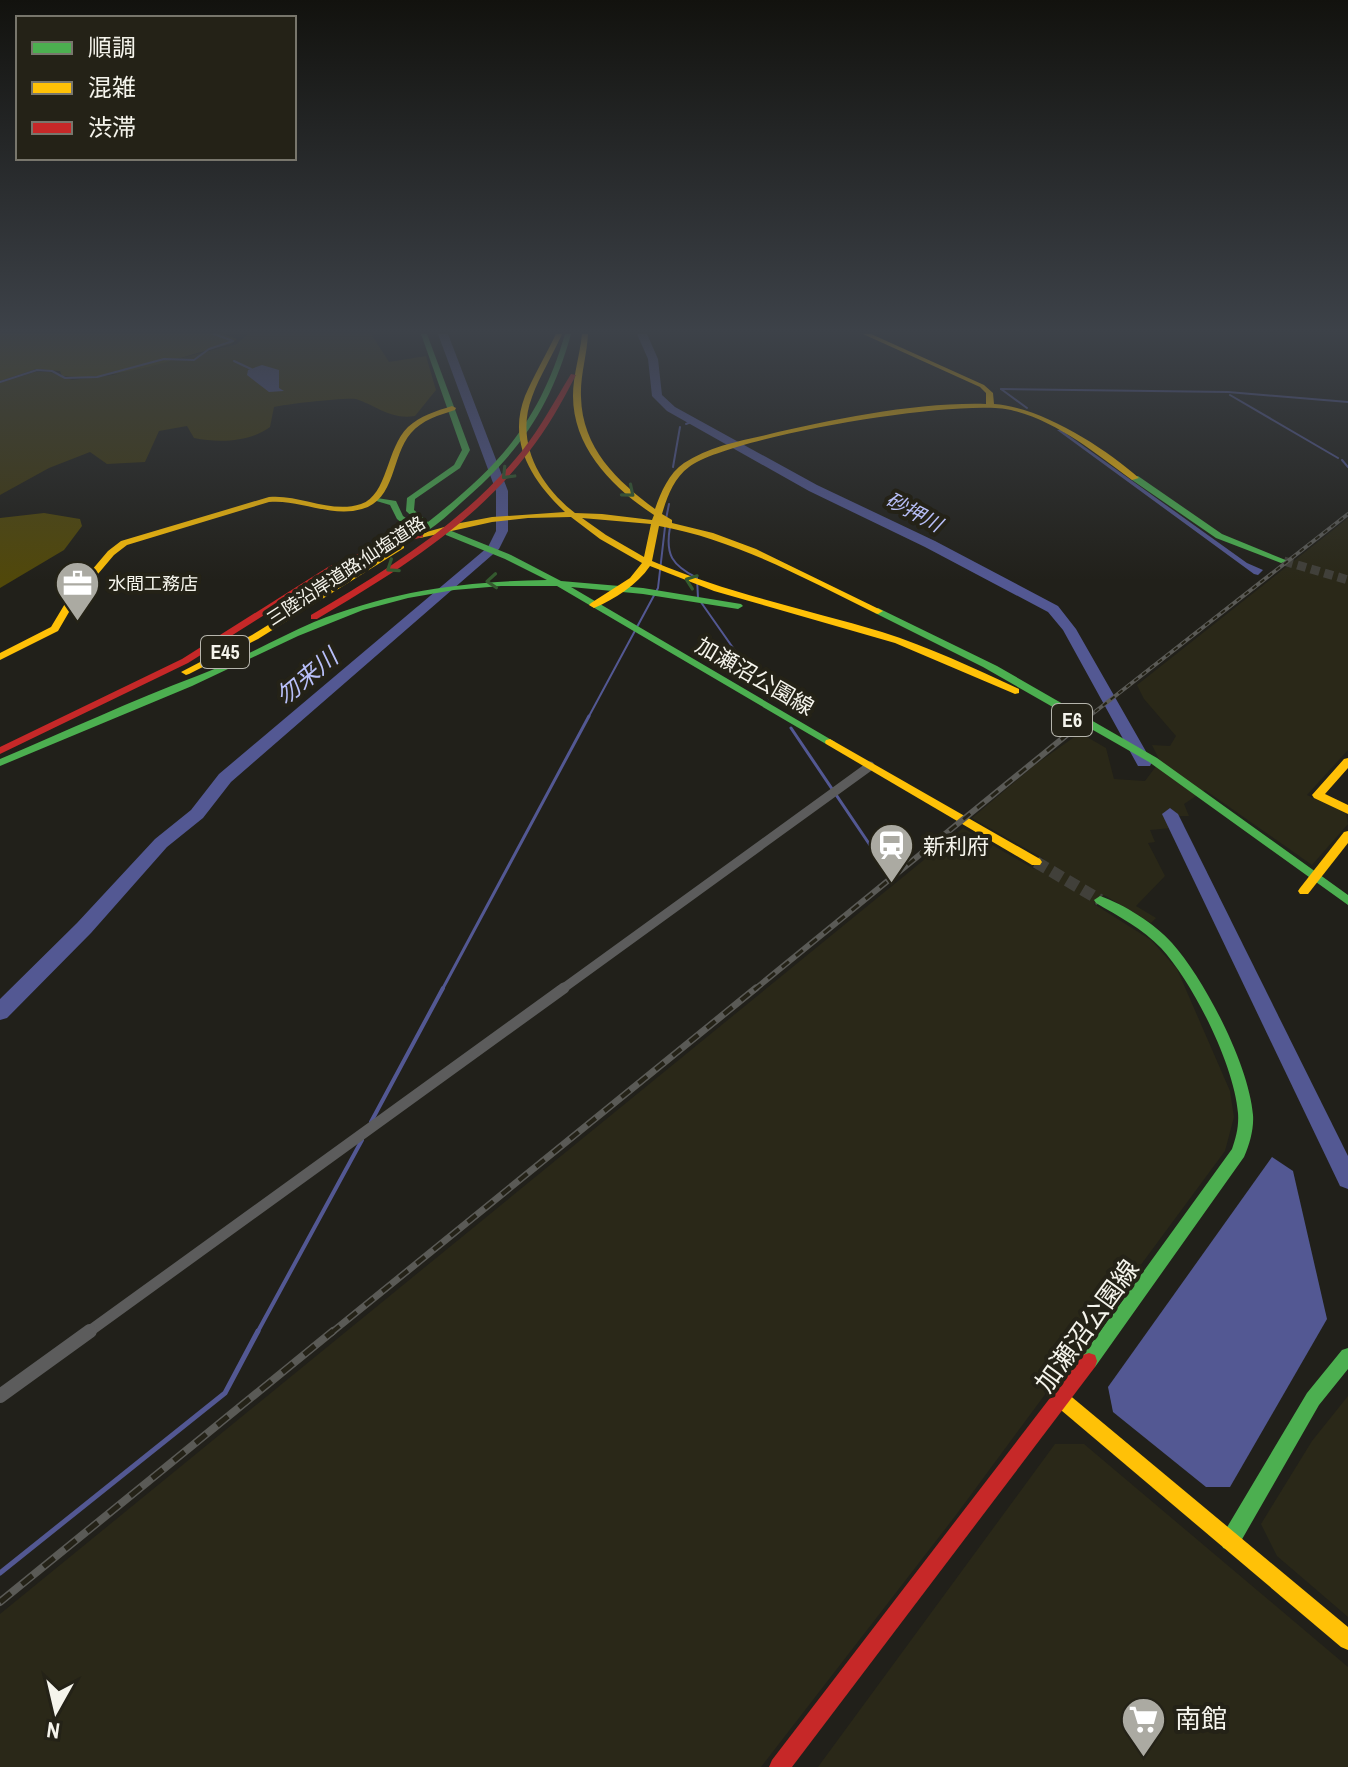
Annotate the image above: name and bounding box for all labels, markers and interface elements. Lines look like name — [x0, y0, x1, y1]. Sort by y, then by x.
legend — [16, 16, 296, 160]
text: 順調 — [88, 31, 136, 63]
text: 混雑 — [88, 71, 136, 103]
text: 渋滞 — [88, 111, 136, 143]
one-way arrow — [501, 465, 516, 479]
one-way arrow — [619, 482, 634, 497]
water label: 砂押川 — [881, 486, 949, 539]
street label: 三陸沿岸道路;仙塩道路 — [262, 510, 430, 631]
one-way arrow — [387, 557, 401, 572]
office icon: 水間工務店 — [53, 560, 101, 623]
place label: 水間工務店 — [108, 571, 198, 596]
one-way arrow — [485, 573, 498, 590]
one-way arrow — [684, 574, 698, 591]
street label: 加瀬沼公園線 — [690, 630, 820, 722]
road number: E45 — [201, 636, 249, 668]
water label: 勿来川 — [268, 639, 347, 712]
road number: E6 — [1052, 704, 1092, 736]
station icon: 新利府 — [868, 822, 916, 885]
place label: 新利府 — [923, 831, 989, 861]
street label: 加瀬沼公園線 — [1027, 1252, 1147, 1399]
north arrow — [16, 1671, 96, 1751]
supermarket icon: 南館 — [1120, 1695, 1168, 1758]
place label: 南館 — [1175, 1701, 1227, 1736]
text: N — [45, 1715, 62, 1747]

